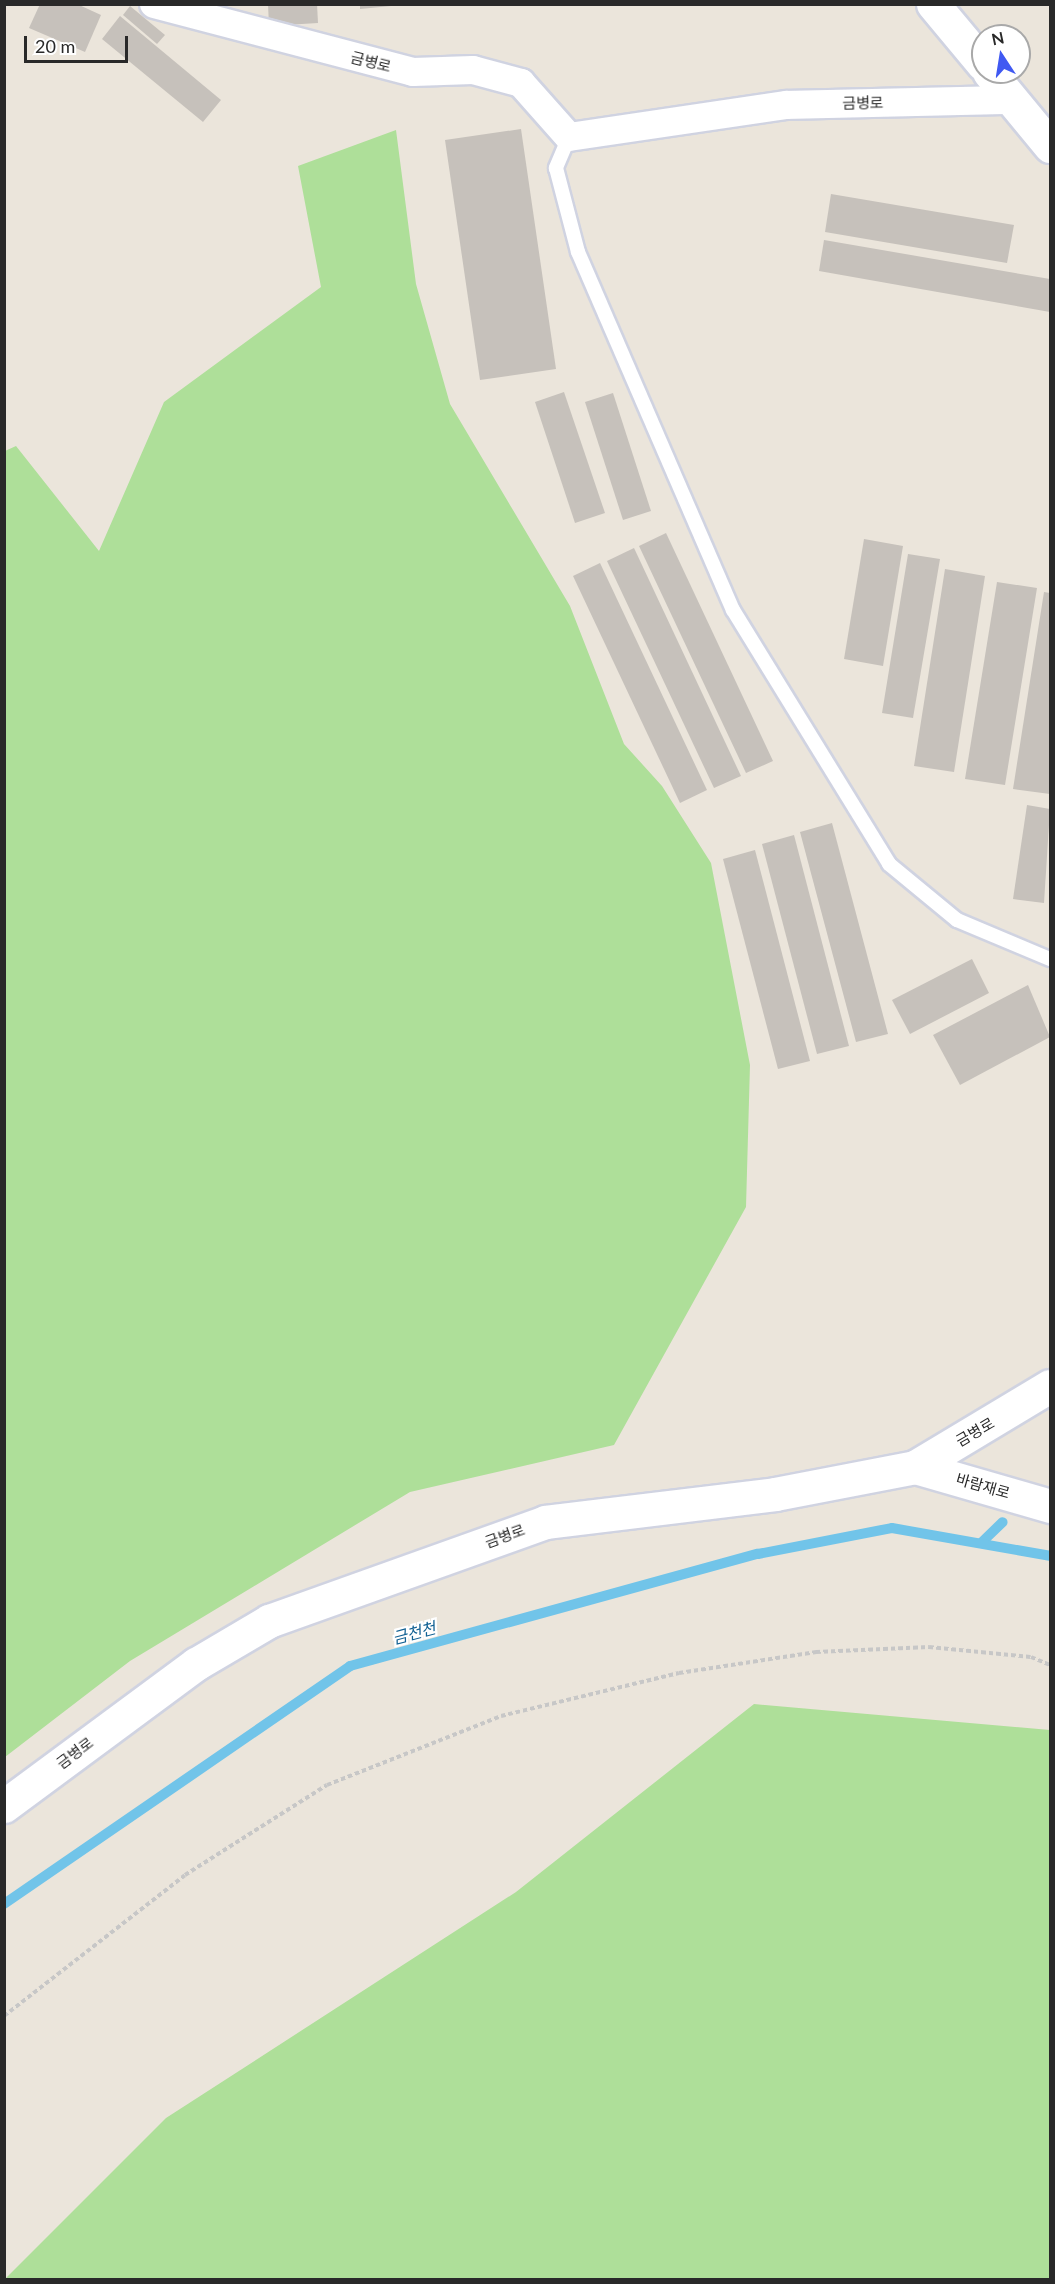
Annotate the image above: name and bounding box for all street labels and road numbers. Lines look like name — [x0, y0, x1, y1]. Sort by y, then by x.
street label: 금병로 — [349, 48, 393, 76]
street label: 금병로 — [842, 94, 884, 112]
street label: 금병로 — [953, 1414, 997, 1450]
street label: 바람재로 — [954, 1470, 1012, 1502]
street label: 금병로 — [482, 1520, 528, 1552]
street label: 금병로 — [53, 1733, 97, 1773]

